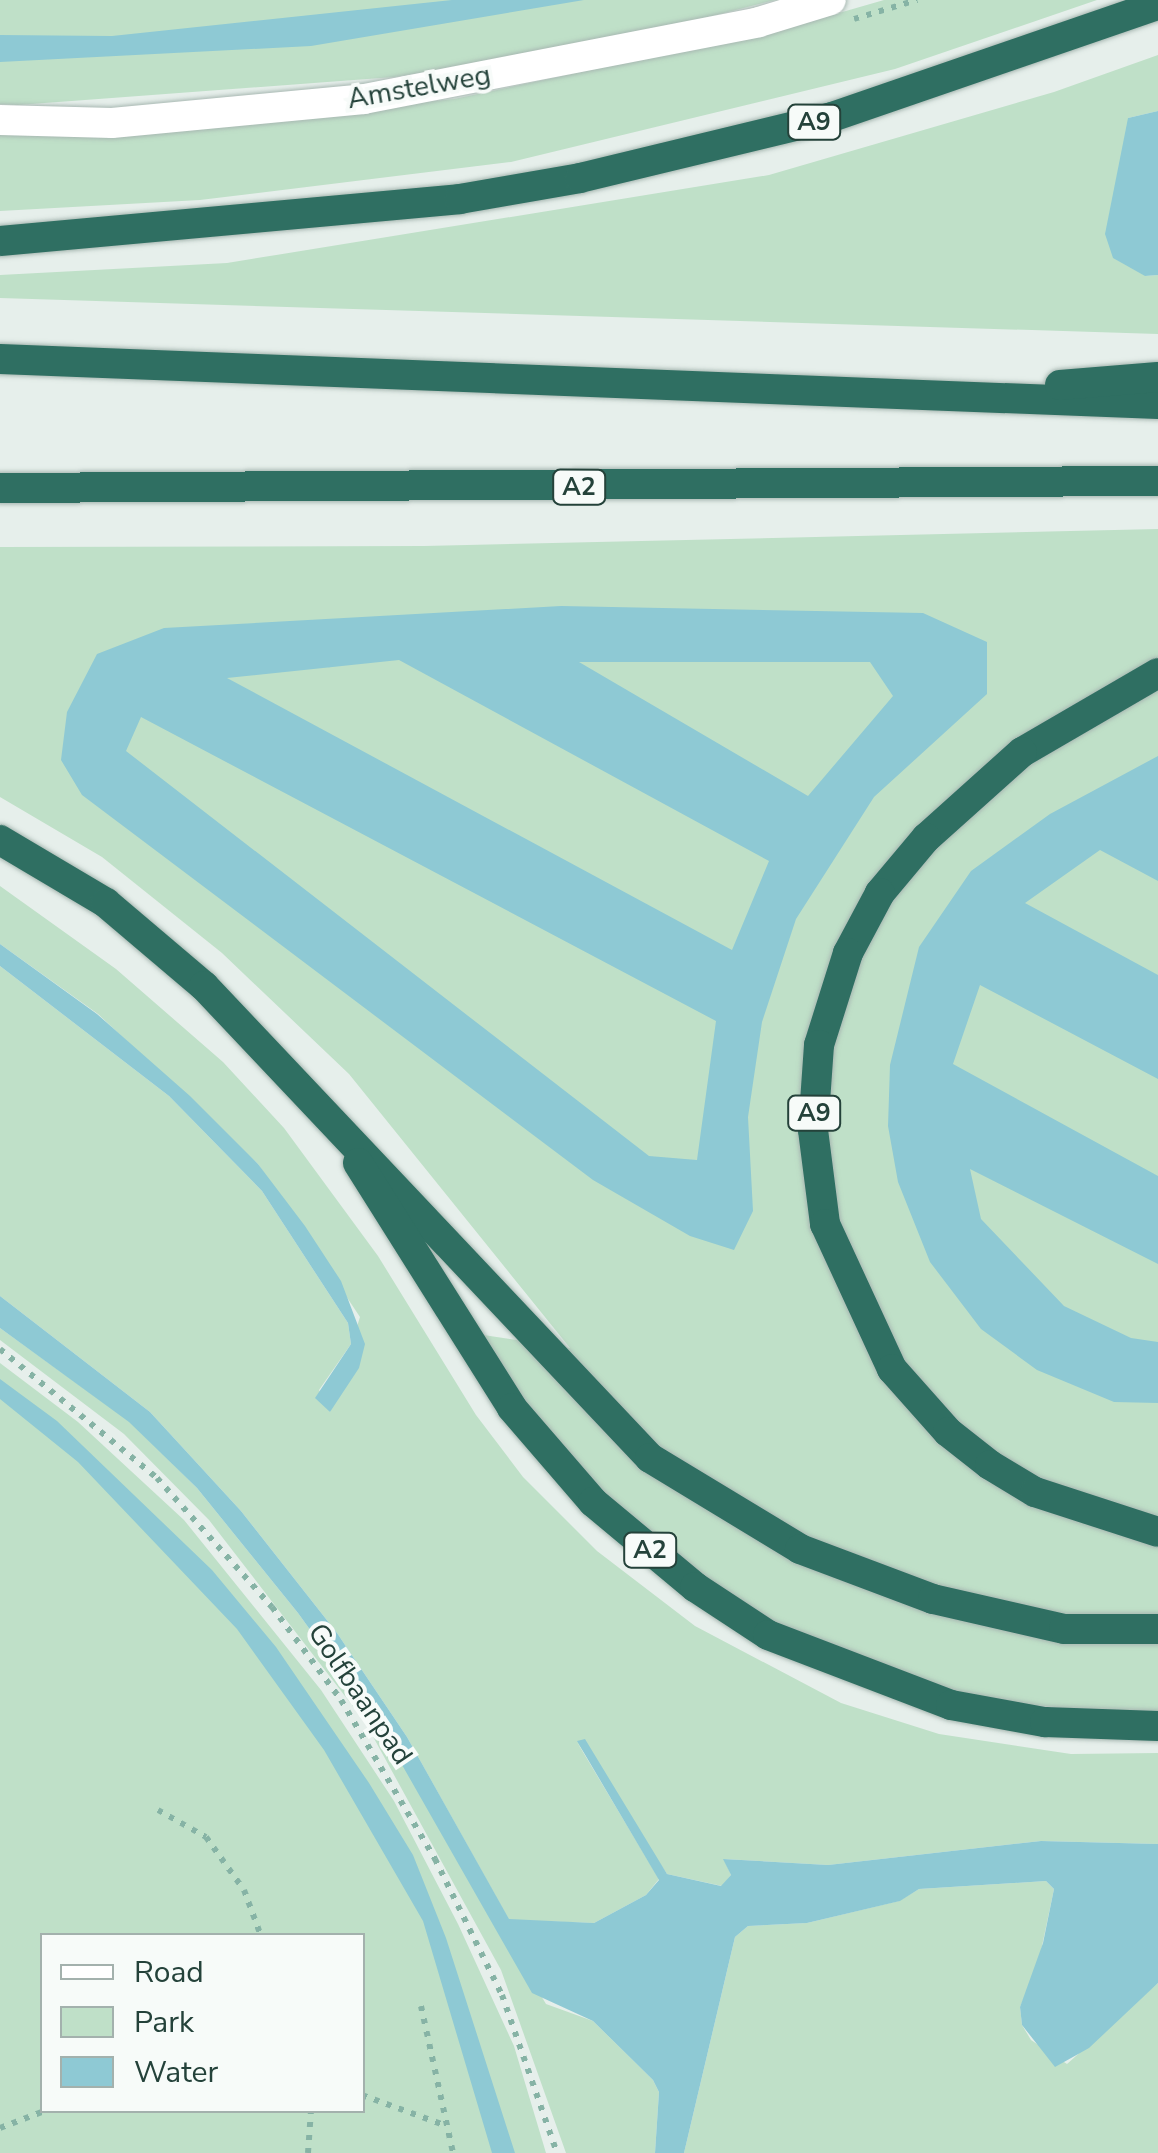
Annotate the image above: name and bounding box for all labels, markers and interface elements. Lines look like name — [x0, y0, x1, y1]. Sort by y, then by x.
street label: Amstelweg — [345, 58, 493, 116]
road number: A9 — [786, 102, 842, 142]
road number: A2 — [552, 467, 606, 507]
road number: A9 — [786, 1093, 842, 1133]
road number: A2 — [622, 1530, 678, 1570]
street label: Golfbaanpad — [301, 1617, 419, 1771]
legend — [40, 1933, 365, 2113]
text: Road — [134, 1952, 204, 1993]
text: Park — [134, 2002, 194, 2043]
text: Water — [134, 2052, 218, 2093]

